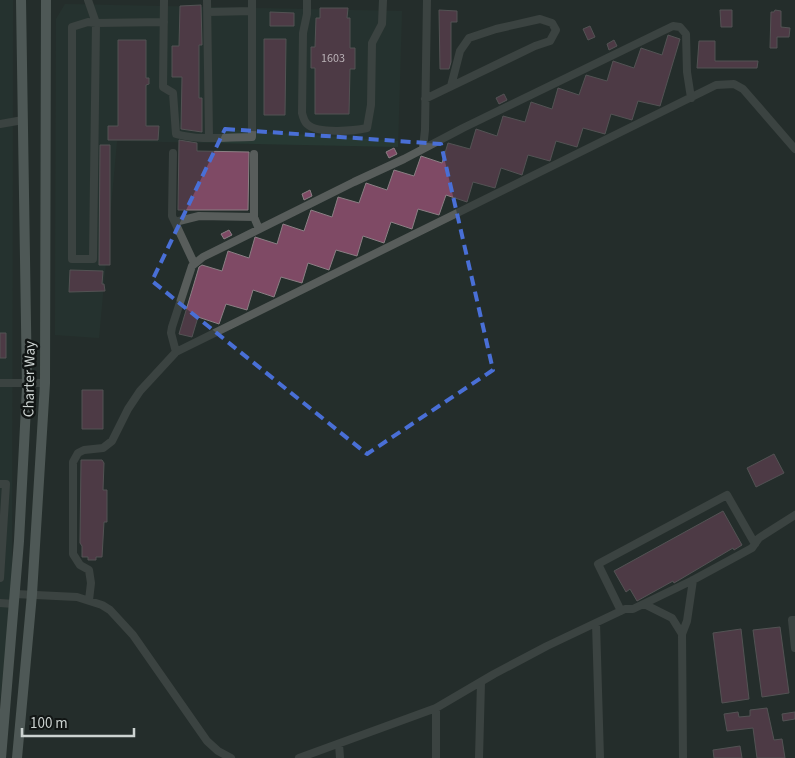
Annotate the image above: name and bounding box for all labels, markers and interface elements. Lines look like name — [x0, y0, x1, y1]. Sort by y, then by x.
house number: 1603 — [321, 50, 345, 67]
street label: Charter Way — [18, 341, 41, 417]
scale bar — [22, 706, 135, 738]
text: 100 m — [30, 713, 68, 734]

